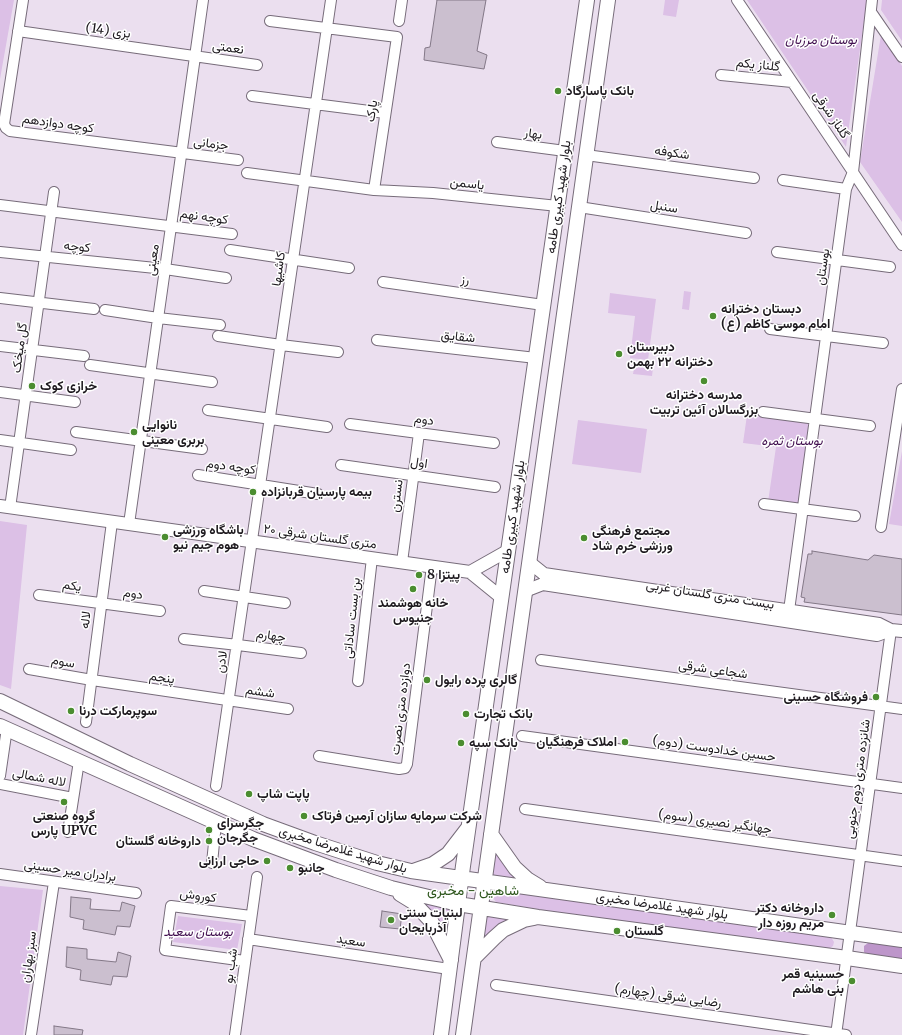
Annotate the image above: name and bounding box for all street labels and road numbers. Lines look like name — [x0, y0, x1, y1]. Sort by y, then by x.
street label: بزی (14) — [84, 20, 132, 42]
street label: نعمتی — [211, 38, 245, 58]
street label: گلناز یکم — [735, 55, 781, 75]
street label: گلناز شرقی — [809, 88, 853, 142]
street label: پارک — [363, 99, 381, 123]
street label: کوچه دوازدهم — [21, 111, 95, 137]
street label: بهار — [523, 125, 543, 143]
street label: جزمانی — [193, 134, 229, 154]
street label: بلوار شهید کبیری طامه — [543, 139, 575, 255]
street label: شکوفه — [653, 143, 691, 163]
street label: یاسمن — [449, 174, 485, 194]
street label: سنبل — [649, 197, 679, 217]
street label: کوچه نهم — [179, 206, 229, 228]
street label: کوچه — [63, 238, 91, 256]
street label: معینی — [143, 243, 163, 277]
street label: بوستان — [813, 248, 833, 286]
street label: کاشیها — [269, 251, 289, 287]
street label: رز — [460, 272, 470, 288]
street label: گل میخک — [9, 322, 31, 374]
street label: شقایق — [440, 327, 476, 347]
street label: دوم — [413, 411, 435, 429]
street label: اول — [409, 454, 429, 472]
street label: کوچه دوم — [205, 456, 257, 478]
street label: بلوار شهید کبیری طامه — [497, 459, 529, 575]
street label: نسترن — [387, 479, 407, 513]
street label: ۲۰ متری گلستان شرقی — [262, 521, 378, 553]
street label: یکم — [62, 577, 82, 595]
street label: بن بست ساداتی — [340, 577, 364, 659]
street label: بیست متری گلستان غربی — [645, 577, 775, 613]
street label: دوم — [122, 585, 144, 603]
street label: لاله — [77, 610, 95, 630]
street label: چهارم — [255, 626, 287, 646]
street label: لادن — [213, 650, 231, 674]
street label: سوم — [50, 652, 76, 672]
street label: شجاعی شرقی — [677, 657, 749, 683]
street label: دوازده متری نصرت — [388, 662, 414, 756]
street label: پنجم — [148, 668, 176, 688]
street label: ششم — [244, 682, 276, 702]
street label: شانزده متری دوم جنوبی — [842, 718, 874, 840]
street label: حسین خدادوست (دوم) — [651, 733, 777, 765]
street label: لاله شمالی — [11, 765, 67, 791]
street label: جهانگیر نصیری (سوم) — [657, 806, 773, 838]
street label: بلوار شهید غلامرضا مخبری — [277, 823, 409, 877]
street label: برادران میر حسینی — [23, 857, 117, 885]
street label: کوروش — [179, 886, 217, 906]
street label: بلوار شهید غلامرضا مخبری — [595, 889, 729, 923]
street label: سبز بهاران — [18, 930, 40, 984]
street label: سعید — [335, 931, 367, 951]
street label: شب بو — [221, 948, 241, 984]
street label: رضایی شرقی (چهارم) — [614, 981, 722, 1011]

